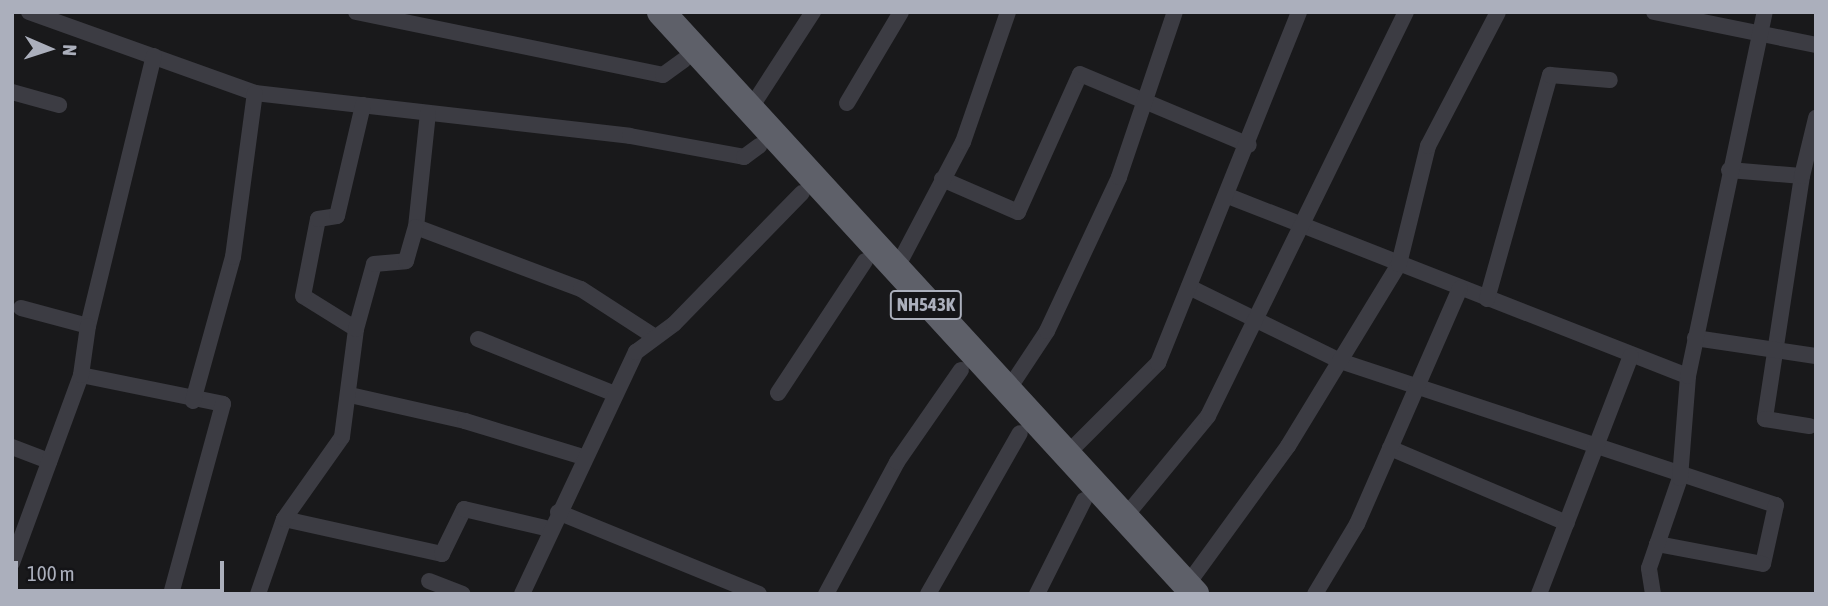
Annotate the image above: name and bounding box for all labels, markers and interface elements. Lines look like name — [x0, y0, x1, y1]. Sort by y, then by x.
north arrow — [14, 14, 84, 84]
text: N — [59, 44, 81, 56]
road number: NH543K — [889, 290, 963, 320]
scale bar — [18, 546, 228, 590]
text: 100 m — [27, 561, 75, 585]

